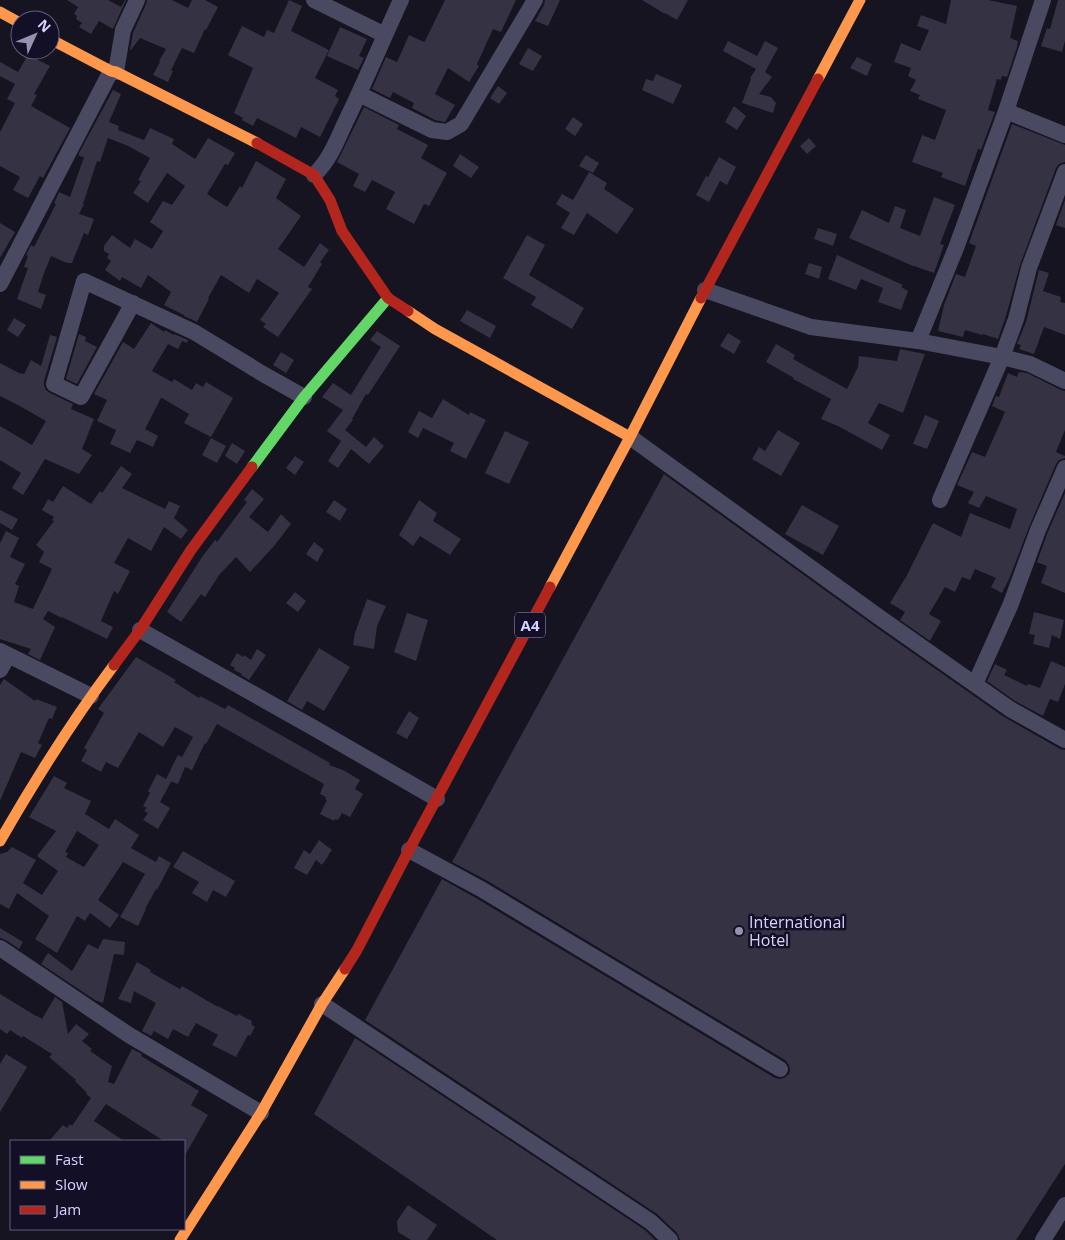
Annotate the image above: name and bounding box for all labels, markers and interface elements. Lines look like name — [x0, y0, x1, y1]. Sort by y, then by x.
north arrow — [10, 10, 60, 60]
text: N — [34, 15, 56, 36]
road number: A4 — [515, 612, 545, 638]
place label: International Hotel — [749, 911, 845, 951]
marker: International Hotel — [733, 925, 745, 937]
legend — [10, 1140, 185, 1230]
text: Fast — [55, 1149, 84, 1169]
text: Slow — [55, 1174, 88, 1194]
text: Jam — [53, 1199, 81, 1219]

